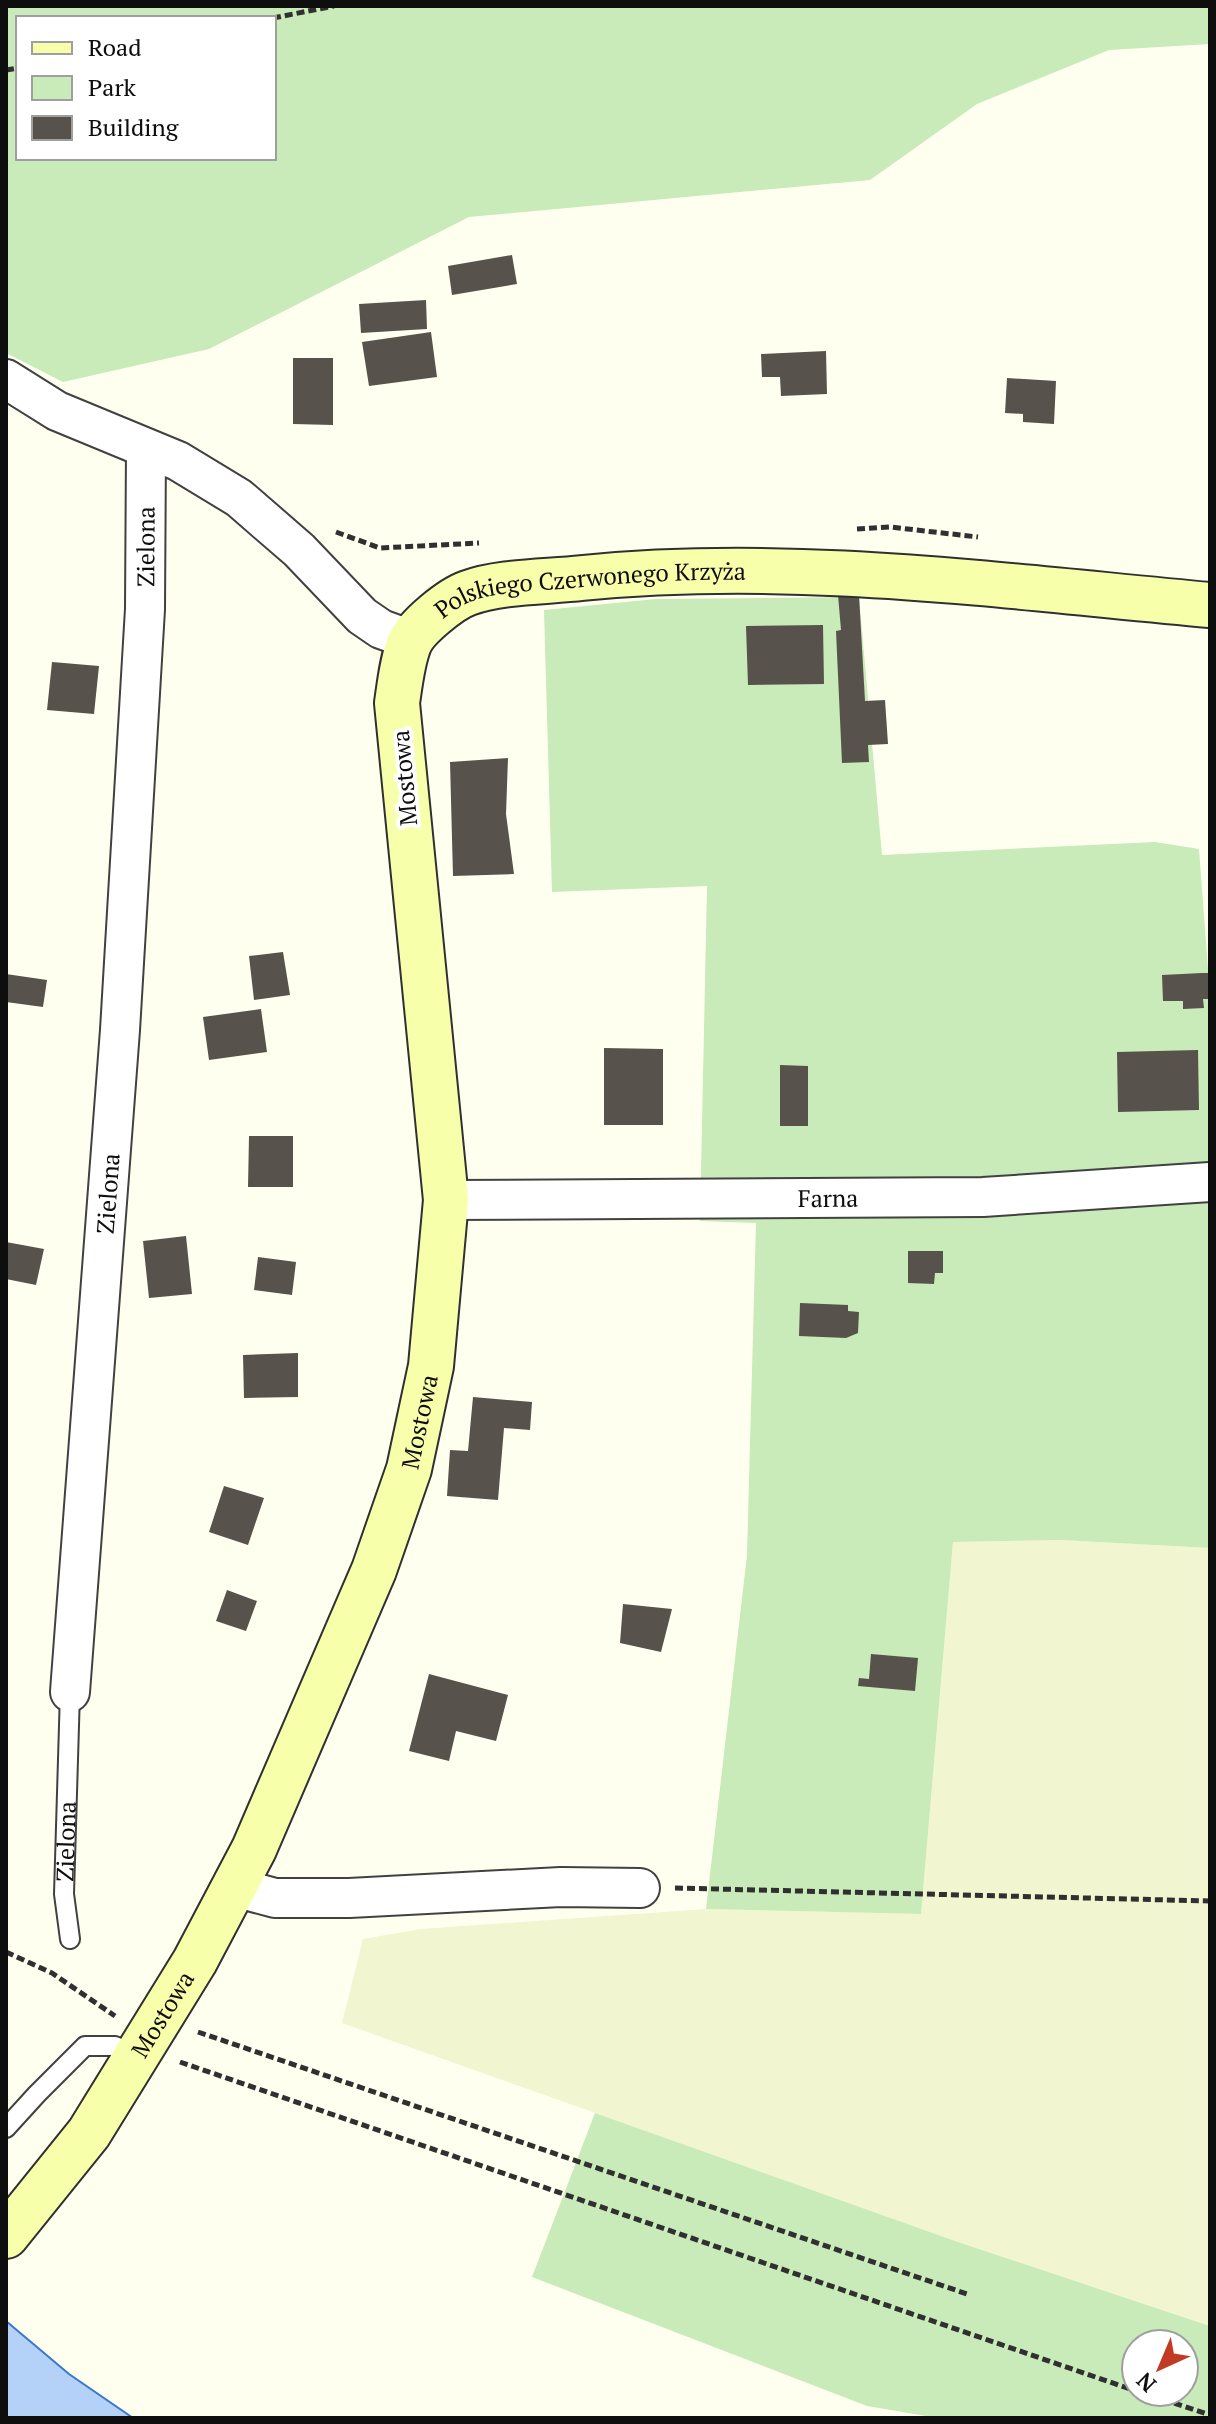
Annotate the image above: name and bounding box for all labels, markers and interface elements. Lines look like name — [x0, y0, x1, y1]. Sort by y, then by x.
legend — [16, 16, 276, 160]
text: Road — [88, 31, 142, 63]
text: Park — [88, 71, 137, 103]
text: Building — [88, 111, 179, 143]
street label: Zielona — [129, 506, 162, 587]
street label: Polskiego Czerwonego Krzyża — [428, 555, 746, 625]
street label: Mostowa — [384, 729, 424, 827]
street label: Zielona — [89, 1152, 127, 1235]
street label: Farna — [798, 1182, 858, 1214]
street label: Mostowa — [393, 1371, 445, 1472]
street label: Zielona — [48, 1801, 83, 1882]
street label: Mostowa — [123, 1965, 201, 2063]
north arrow — [1120, 2328, 1200, 2408]
text: N — [1129, 2366, 1162, 2399]

